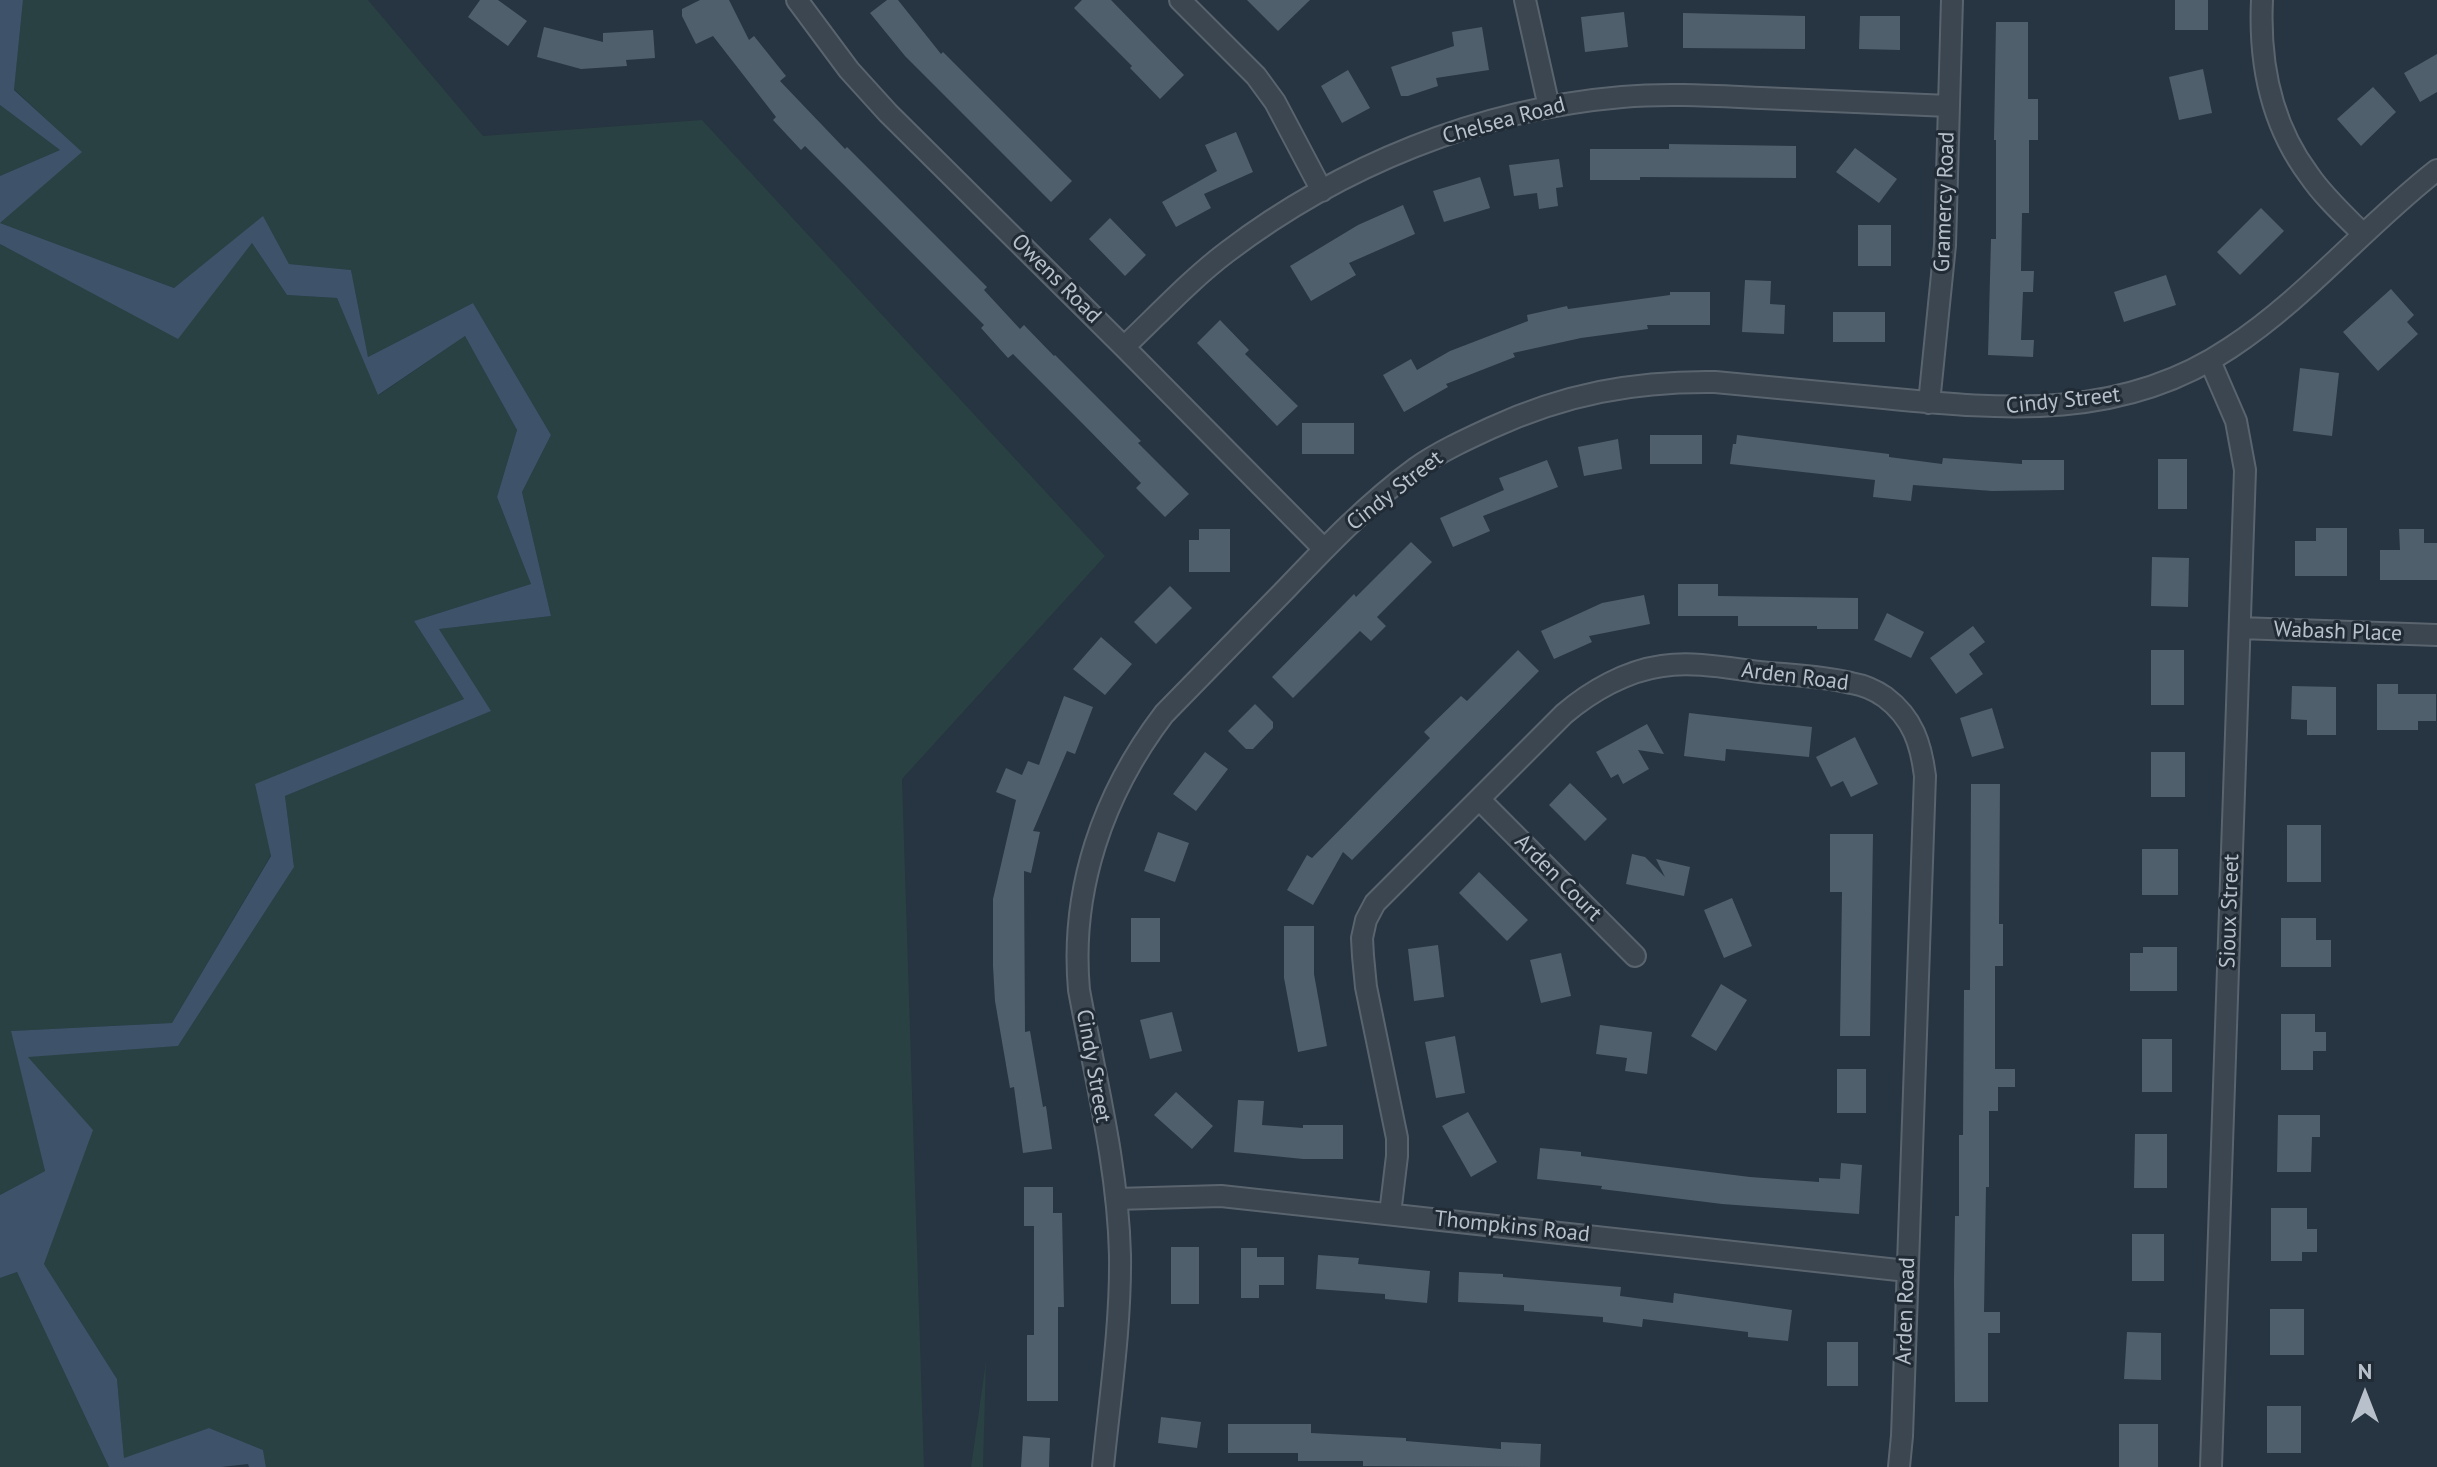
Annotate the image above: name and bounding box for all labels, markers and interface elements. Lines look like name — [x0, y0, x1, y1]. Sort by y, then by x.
street label: Chelsea Road — [1440, 92, 1568, 150]
street label: Gramercy Road — [1929, 131, 1961, 273]
street label: Owens Road — [1006, 229, 1106, 329]
street label: Cindy Street — [2005, 382, 2121, 420]
street label: Cindy Street — [1342, 445, 1448, 537]
street label: Wabash Place — [2273, 617, 2403, 647]
street label: Arden Road — [1740, 657, 1850, 697]
street label: Arden Court — [1509, 829, 1607, 927]
street label: Sioux Street — [2215, 853, 2245, 969]
street label: Cindy Street — [1070, 1007, 1116, 1125]
street label: Thompkins Road — [1433, 1206, 1591, 1248]
street label: Arden Road — [1891, 1257, 1921, 1365]
north arrow — [2325, 1355, 2405, 1435]
text: N — [2358, 1357, 2372, 1385]

